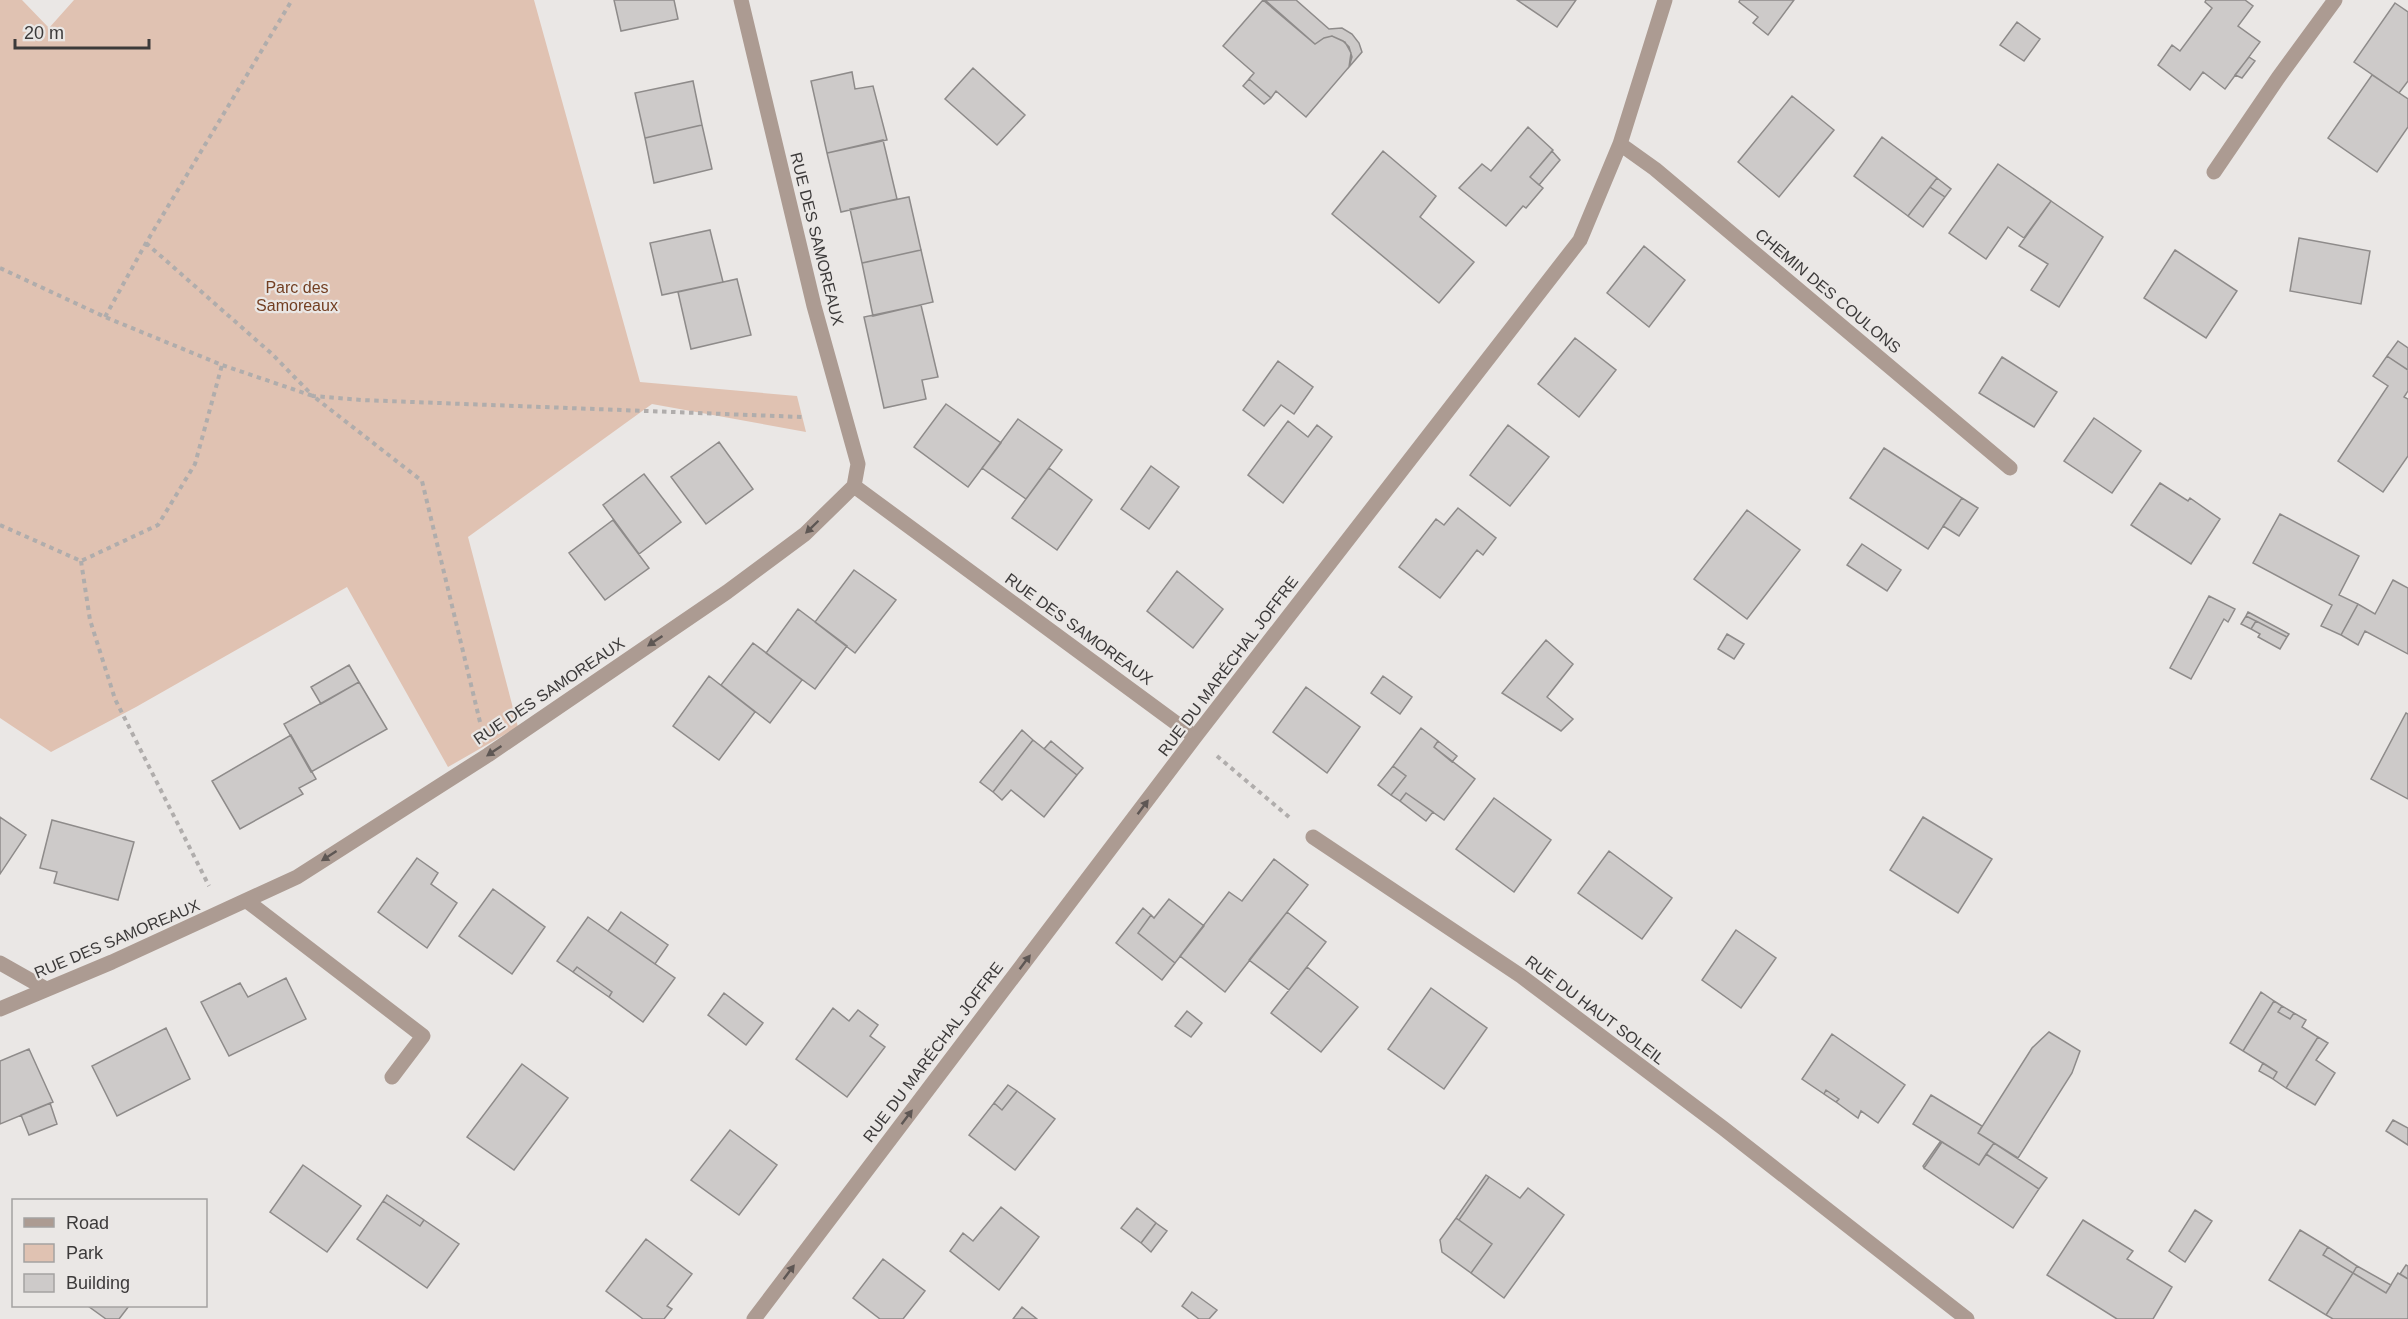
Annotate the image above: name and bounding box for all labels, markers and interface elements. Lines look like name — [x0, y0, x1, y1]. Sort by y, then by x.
scale bar — [15, 12, 148, 50]
text: 20 m — [24, 23, 64, 43]
street label: RUE DES SAMOREAUX — [787, 151, 847, 328]
street label: CHEMIN DES COULONS — [1752, 225, 1904, 357]
park label: Parc des Samoreaux — [256, 279, 338, 314]
one-way arrow — [806, 519, 820, 533]
street label: RUE DES SAMOREAUX — [1002, 570, 1156, 688]
street label: RUE DU MARÉCHAL JOFFRE — [1154, 572, 1301, 759]
street label: RUE DES SAMOREAUX — [471, 634, 628, 748]
one-way arrow — [647, 636, 663, 647]
one-way arrow — [486, 745, 502, 757]
one-way arrow — [1137, 799, 1149, 814]
one-way arrow — [321, 850, 337, 861]
street label: RUE DES SAMOREAUX — [32, 896, 202, 982]
street label: RUE DU HAUT SOLEIL — [1522, 952, 1668, 1068]
one-way arrow — [1019, 954, 1031, 970]
street label: RUE DU MARÉCHAL JOFFRE — [859, 958, 1006, 1145]
one-way arrow — [900, 1109, 913, 1125]
legend — [12, 1199, 207, 1307]
text: Road — [66, 1213, 109, 1233]
text: Park — [66, 1243, 104, 1263]
one-way arrow — [783, 1265, 795, 1281]
text: Building — [66, 1273, 130, 1293]

